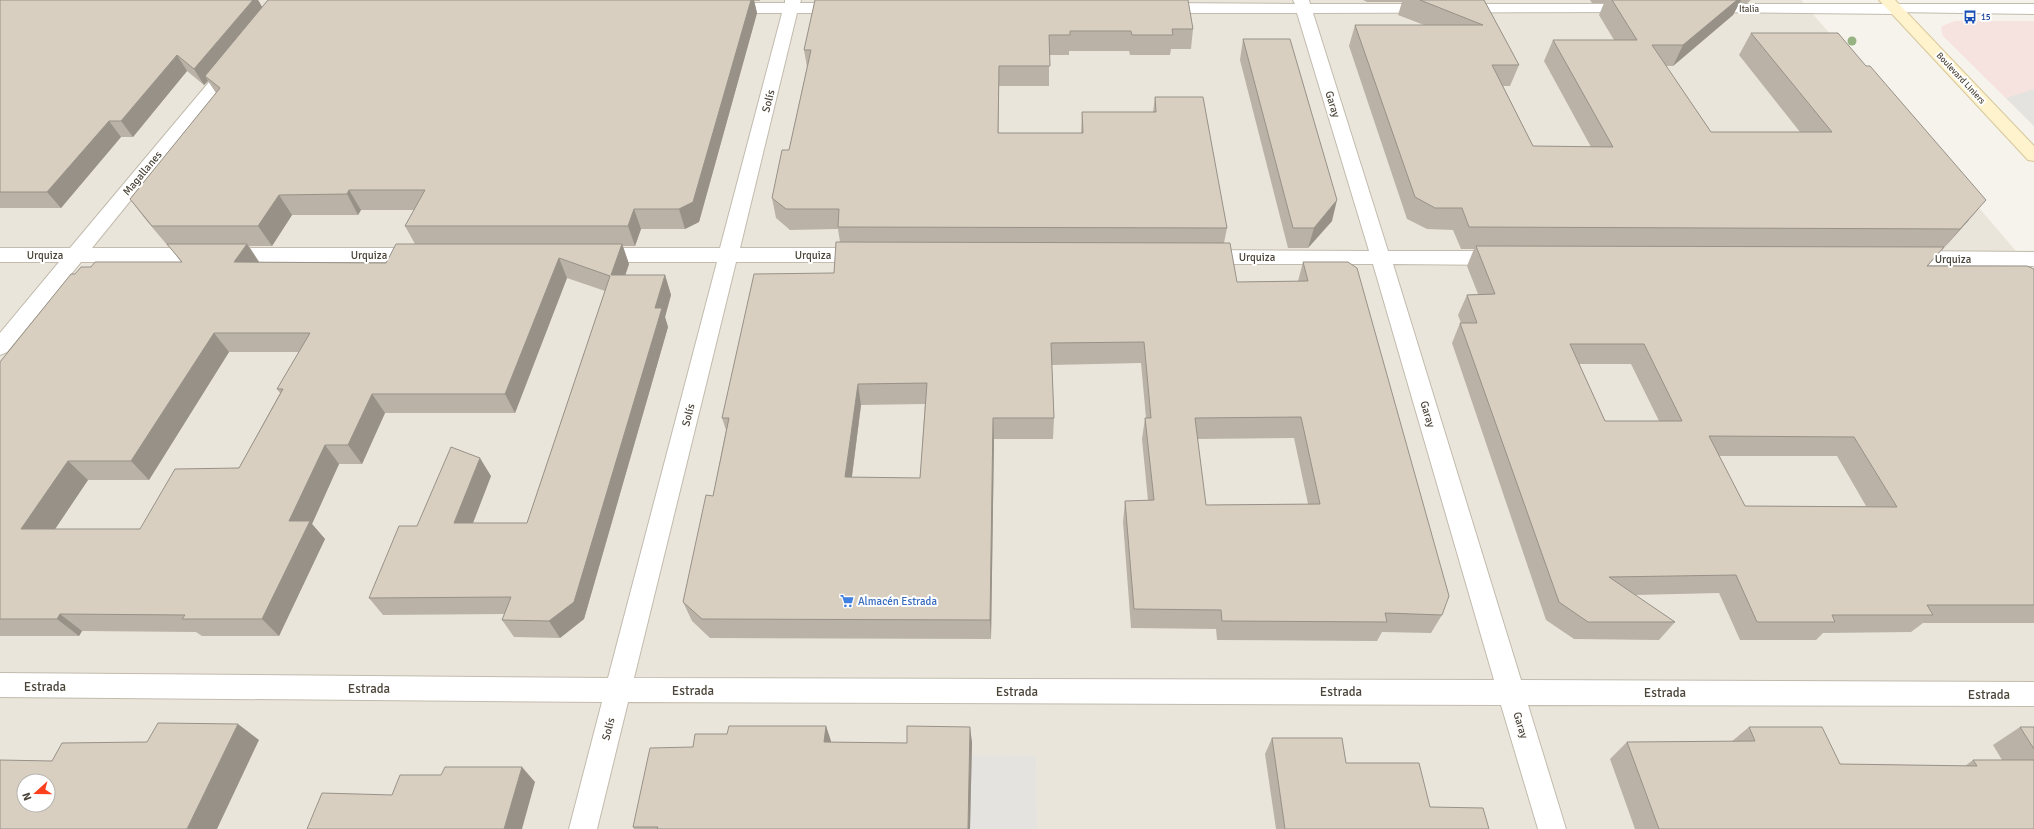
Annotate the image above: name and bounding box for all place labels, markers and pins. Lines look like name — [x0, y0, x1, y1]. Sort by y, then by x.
bus stop icon: 15 — [1962, 9, 1978, 25]
place label: 15 — [1981, 12, 1991, 23]
supermarket icon: Almacén Estrada — [839, 593, 855, 609]
place label: Almacén Estrada — [858, 595, 937, 608]

